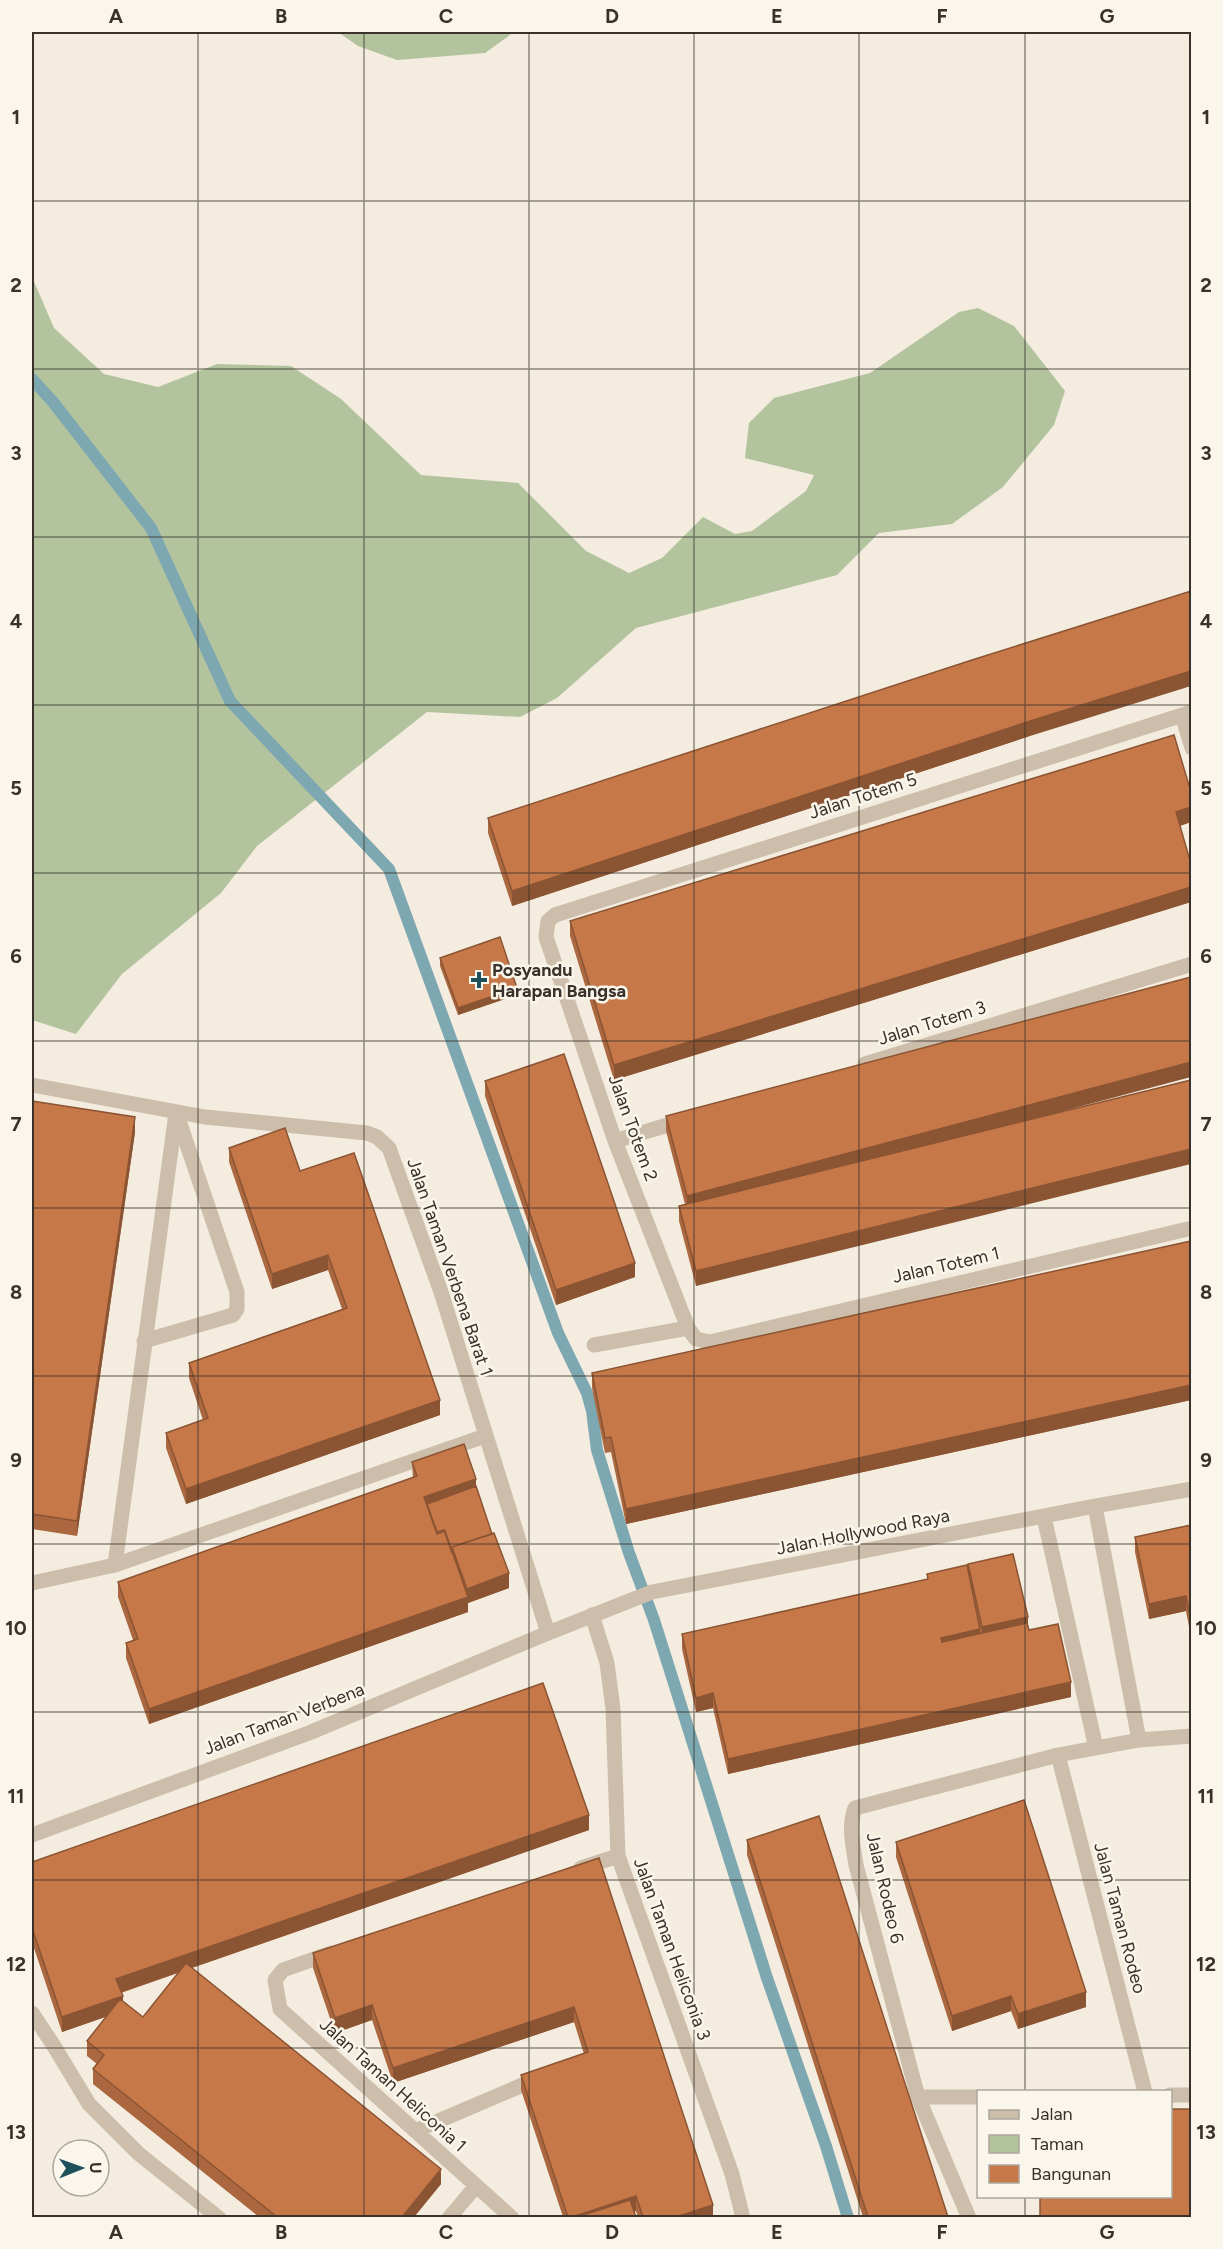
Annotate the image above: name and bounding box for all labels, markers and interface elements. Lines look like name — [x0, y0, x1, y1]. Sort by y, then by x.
text: A — [109, 4, 124, 28]
text: B — [275, 4, 287, 28]
text: C — [439, 4, 453, 28]
text: D — [605, 4, 619, 28]
text: E — [771, 4, 783, 28]
text: F — [936, 4, 948, 28]
text: G — [1100, 4, 1115, 28]
text: 1 — [12, 105, 20, 129]
text: 1 — [1202, 105, 1210, 129]
text: 2 — [10, 273, 22, 297]
text: 2 — [1200, 273, 1212, 297]
text: 3 — [10, 441, 22, 465]
text: 3 — [1200, 441, 1212, 465]
text: 4 — [10, 609, 23, 633]
text: 4 — [1200, 609, 1213, 633]
street label: Jalan Totem 5 — [806, 768, 920, 824]
text: 5 — [10, 776, 22, 800]
text: 5 — [1200, 776, 1212, 800]
text: 6 — [10, 944, 22, 968]
text: 6 — [1200, 944, 1212, 968]
place label: Posyandu Harapan Bangsa — [492, 959, 626, 1002]
marker: Posyandu Harapan Bangsa — [470, 971, 488, 989]
street label: Jalan Totem 3 — [875, 996, 989, 1050]
street label: Jalan Totem 2 — [604, 1072, 662, 1184]
text: 7 — [10, 1112, 22, 1136]
text: 7 — [1200, 1112, 1212, 1136]
street label: Jalan Taman Verbena Barat 1 — [402, 1155, 498, 1379]
street label: Jalan Totem 1 — [890, 1242, 1002, 1288]
text: 8 — [10, 1280, 22, 1304]
text: 8 — [1200, 1280, 1212, 1304]
text: 9 — [10, 1448, 22, 1472]
text: 9 — [1200, 1448, 1212, 1472]
street label: Jalan Hollywood Raya — [775, 1504, 951, 1560]
text: 10 — [5, 1616, 27, 1640]
text: 10 — [1195, 1616, 1217, 1640]
street label: Jalan Taman Verbena — [201, 1678, 367, 1760]
text: 11 — [8, 1784, 24, 1808]
text: 11 — [1198, 1784, 1214, 1808]
street label: Jalan Rodeo 6 — [862, 1830, 908, 1946]
street label: Jalan Taman Rodeo — [1089, 1840, 1151, 1996]
street label: Jalan Taman Heliconia 3 — [629, 1855, 715, 2043]
text: 12 — [6, 1952, 26, 1976]
text: 12 — [1196, 1952, 1216, 1976]
street label: Jalan Taman Heliconia 1 — [315, 2013, 471, 2157]
legend — [977, 2090, 1172, 2198]
text: Jalan — [1031, 2103, 1073, 2125]
text: 13 — [6, 2120, 26, 2144]
text: 13 — [1196, 2120, 1216, 2144]
text: Taman — [1031, 2133, 1084, 2155]
north arrow — [51, 2138, 111, 2198]
text: U — [86, 2162, 105, 2174]
text: Bangunan — [1031, 2163, 1111, 2185]
text: A — [109, 2220, 124, 2244]
text: B — [275, 2220, 287, 2244]
text: C — [439, 2220, 453, 2244]
text: D — [605, 2220, 619, 2244]
text: E — [771, 2220, 783, 2244]
text: F — [936, 2220, 948, 2244]
text: G — [1100, 2220, 1115, 2244]

